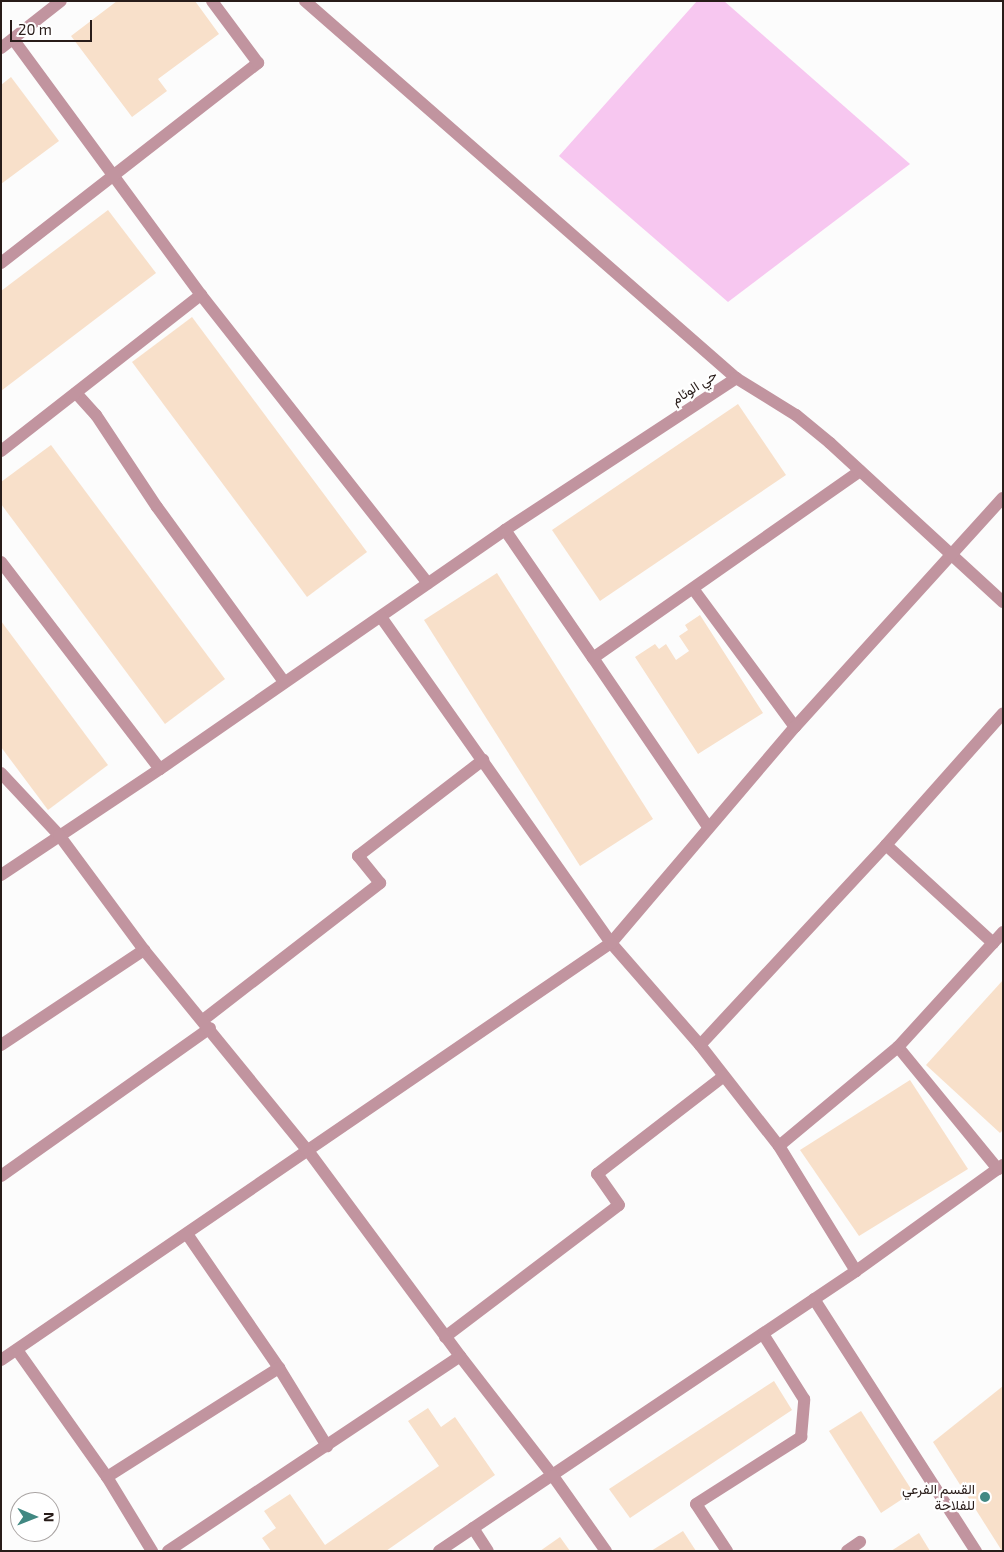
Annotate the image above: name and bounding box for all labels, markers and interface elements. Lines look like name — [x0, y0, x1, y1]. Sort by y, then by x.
scale bar — [12, 10, 95, 42]
text: 20 m — [18, 20, 52, 38]
street label: حي الوئام — [668, 366, 720, 408]
place label: القسم الفرعي للفلاحة — [902, 1481, 975, 1514]
marker: القسم الفرعي للفلاحة — [979, 1491, 991, 1503]
north arrow — [10, 1492, 60, 1542]
text: N — [41, 1512, 58, 1522]

